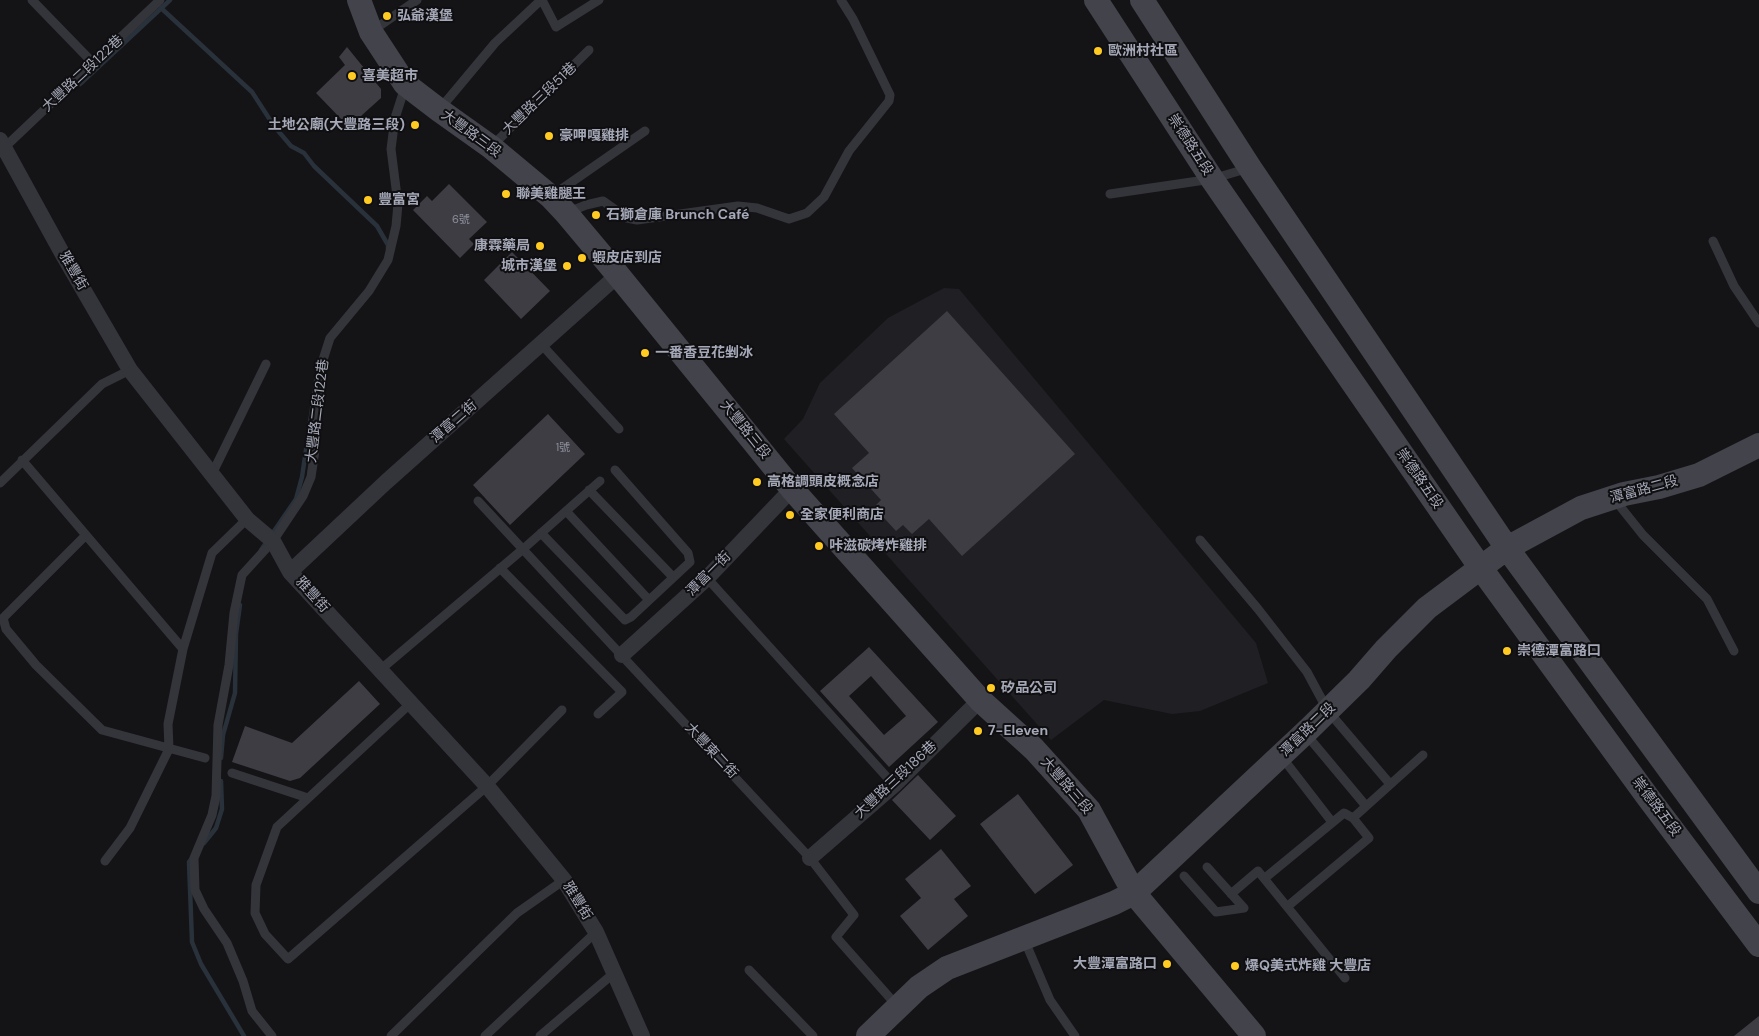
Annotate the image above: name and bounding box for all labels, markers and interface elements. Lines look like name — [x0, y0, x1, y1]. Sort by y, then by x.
place label: 弘爺漢堡 — [397, 8, 453, 24]
marker: 弘爺漢堡 — [381, 10, 393, 22]
street label: 大豐路二段122巷 — [39, 32, 127, 116]
place label: 歐洲村社區 — [1108, 43, 1178, 59]
marker: 歐洲村社區 — [1092, 45, 1104, 57]
street label: 大豐路三段51巷 — [499, 59, 581, 139]
place label: 喜美超市 — [362, 68, 418, 84]
marker: 喜美超市 — [346, 70, 358, 82]
street label: 大豐路三段 — [438, 107, 504, 161]
street label: 崇德路五段 — [1164, 111, 1216, 179]
place label: 土地公廟(大豐路三段) — [268, 117, 405, 133]
marker: 土地公廟(大豐路三段) — [409, 119, 421, 131]
place label: 豪呷嘎雞排 — [559, 128, 629, 144]
marker: 豪呷嘎雞排 — [543, 130, 555, 142]
place label: 聯美雞腿王 — [516, 186, 586, 202]
marker: 聯美雞腿王 — [500, 188, 512, 200]
place label: 豐富宮 — [378, 192, 420, 208]
marker: 豐富宮 — [362, 194, 374, 206]
place label: 石獅倉庫 Brunch Café — [606, 207, 750, 223]
marker: 石獅倉庫 Brunch Café — [590, 209, 602, 221]
house number: 6號 — [452, 213, 470, 227]
place label: 康霖藥局 — [474, 238, 530, 254]
marker: 康霖藥局 — [534, 240, 546, 252]
street label: 雅豐街 — [55, 249, 91, 293]
place label: 蝦皮店到店 — [592, 250, 662, 266]
marker: 蝦皮店到店 — [576, 252, 588, 264]
place label: 城市漢堡 — [501, 258, 557, 274]
marker: 城市漢堡 — [561, 260, 573, 272]
place label: 一番香豆花剉冰 — [655, 345, 753, 361]
marker: 一番香豆花剉冰 — [639, 347, 651, 359]
street label: 大豐路二段122巷 — [303, 358, 333, 464]
street label: 潭富二街 — [427, 397, 481, 447]
street label: 大豐路三段 — [716, 398, 774, 462]
house number: 1號 — [556, 441, 570, 455]
street label: 崇德路五段 — [1392, 446, 1446, 512]
street label: 潭富路二段 — [1608, 473, 1680, 507]
place label: 高格調頭皮概念店 — [767, 474, 879, 490]
marker: 高格調頭皮概念店 — [751, 476, 763, 488]
place label: 全家便利商店 — [800, 507, 884, 523]
marker: 全家便利商店 — [784, 509, 796, 521]
place label: 咔滋碳烤炸雞排 — [829, 538, 927, 554]
marker: 咔滋碳烤炸雞排 — [813, 540, 825, 552]
street label: 潭富一街 — [683, 548, 735, 600]
street label: 雅豐街 — [292, 574, 332, 616]
place label: 崇德潭富路口 — [1517, 643, 1601, 659]
marker: 崇德潭富路口 — [1501, 645, 1513, 657]
place label: 矽品公司 — [1001, 680, 1057, 696]
marker: 矽品公司 — [985, 682, 997, 694]
street label: 潭富路二段 — [1277, 700, 1339, 760]
street label: 大豐東二街 — [681, 720, 741, 782]
place label: 7-Eleven — [988, 723, 1048, 739]
marker: 7-Eleven — [972, 725, 984, 737]
street label: 大豐路三段186巷 — [852, 738, 940, 822]
street label: 大豐路三段 — [1037, 754, 1095, 818]
street label: 崇德路五段 — [1628, 774, 1684, 840]
street label: 雅豐街 — [559, 879, 595, 923]
place label: 大豐潭富路口 — [1073, 956, 1157, 972]
marker: 大豐潭富路口 — [1161, 958, 1173, 970]
place label: 爆Q美式炸雞 大豐店 — [1245, 958, 1371, 974]
marker: 爆Q美式炸雞 大豐店 — [1229, 960, 1241, 972]

